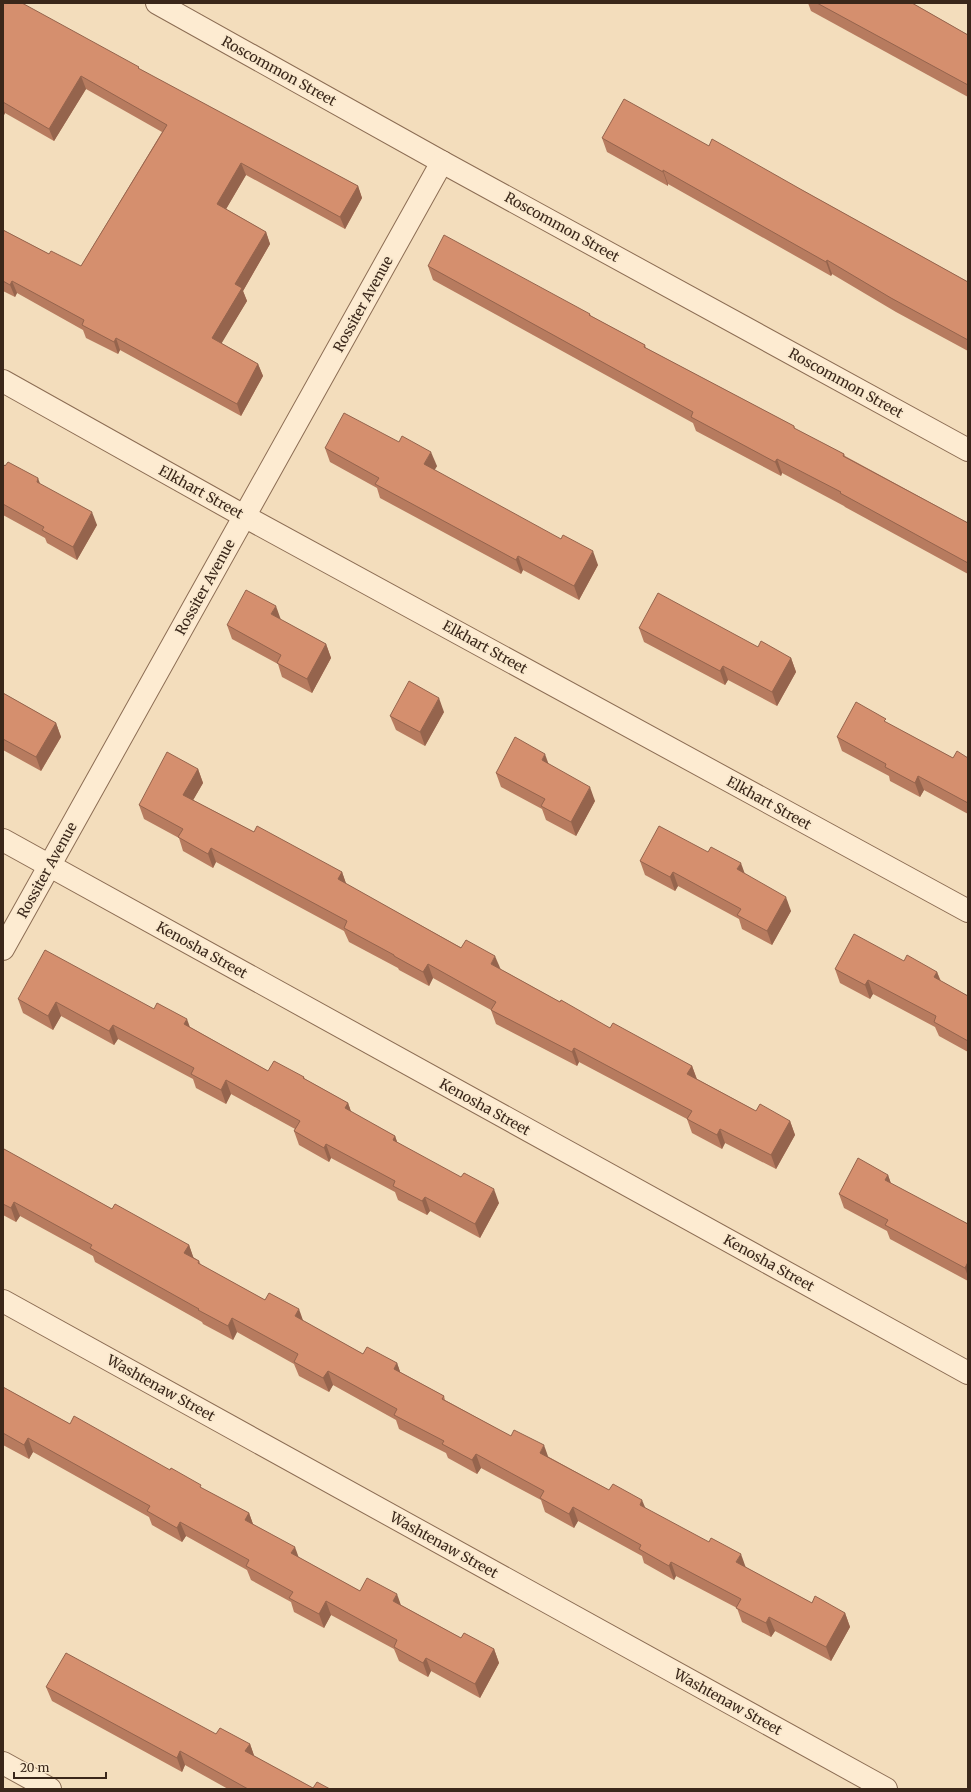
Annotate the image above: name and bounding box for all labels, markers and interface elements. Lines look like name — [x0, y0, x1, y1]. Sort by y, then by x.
street label: Roscommon Street — [219, 32, 340, 110]
street label: Roscommon Street — [502, 188, 623, 266]
street label: Rossiter Avenue — [329, 253, 397, 355]
street label: Roscommon Street — [786, 344, 907, 422]
street label: Elkhart Street — [155, 461, 247, 523]
street label: Rossiter Avenue — [171, 536, 239, 638]
street label: Elkhart Street — [439, 616, 531, 678]
street label: Elkhart Street — [723, 772, 815, 834]
street label: Rossiter Avenue — [13, 819, 81, 921]
street label: Kenosha Street — [153, 918, 251, 983]
street label: Kenosha Street — [436, 1075, 534, 1140]
street label: Kenosha Street — [720, 1231, 818, 1296]
street label: Washtenaw Street — [103, 1350, 219, 1425]
street label: Washtenaw Street — [386, 1507, 502, 1582]
street label: Washtenaw Street — [670, 1664, 786, 1739]
scale bar — [14, 1754, 106, 1780]
text: 20 m — [20, 1760, 49, 1775]

